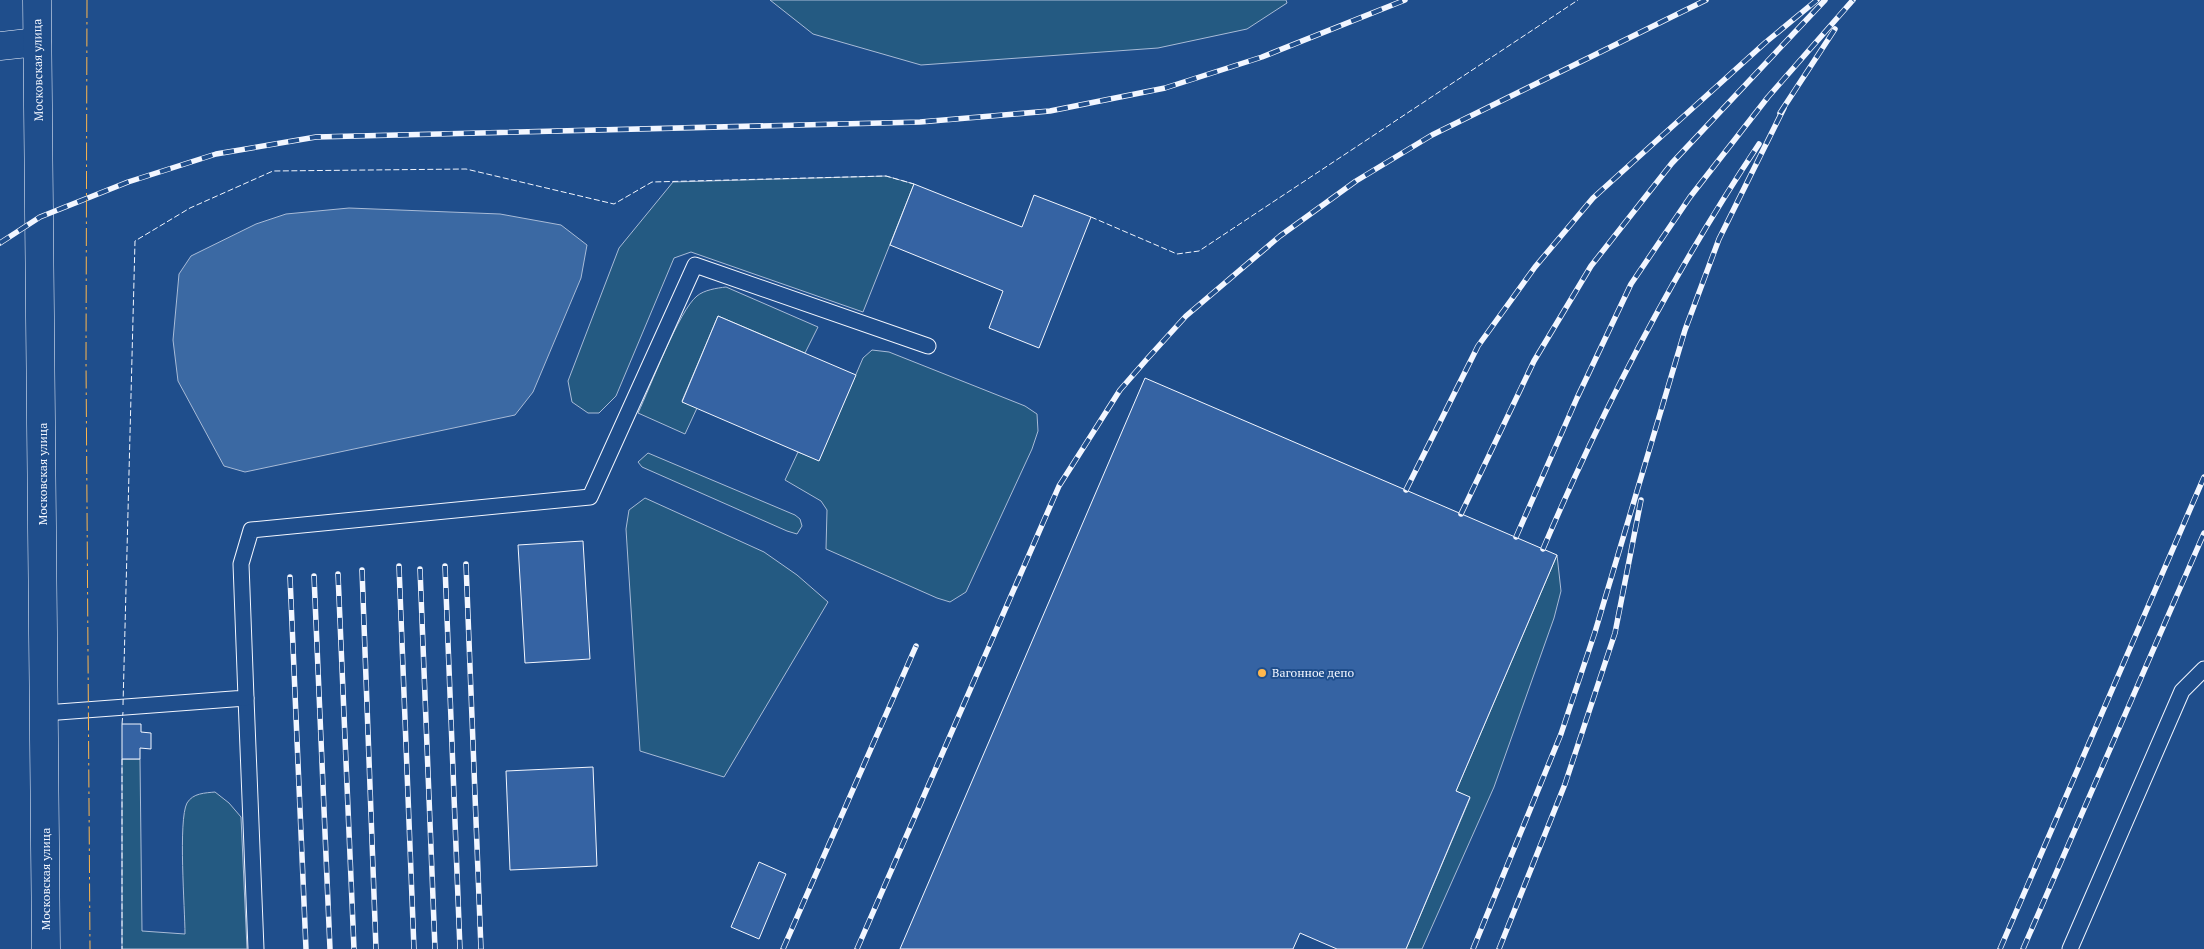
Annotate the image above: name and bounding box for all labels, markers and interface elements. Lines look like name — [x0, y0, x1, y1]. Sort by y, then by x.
street label: Московская улица — [29, 19, 46, 121]
street label: Московская улица — [35, 423, 50, 525]
place label: Вагонное депо — [1272, 665, 1355, 680]
marker: Вагонное депо — [1256, 667, 1268, 679]
street label: Московская улица — [38, 828, 53, 930]

